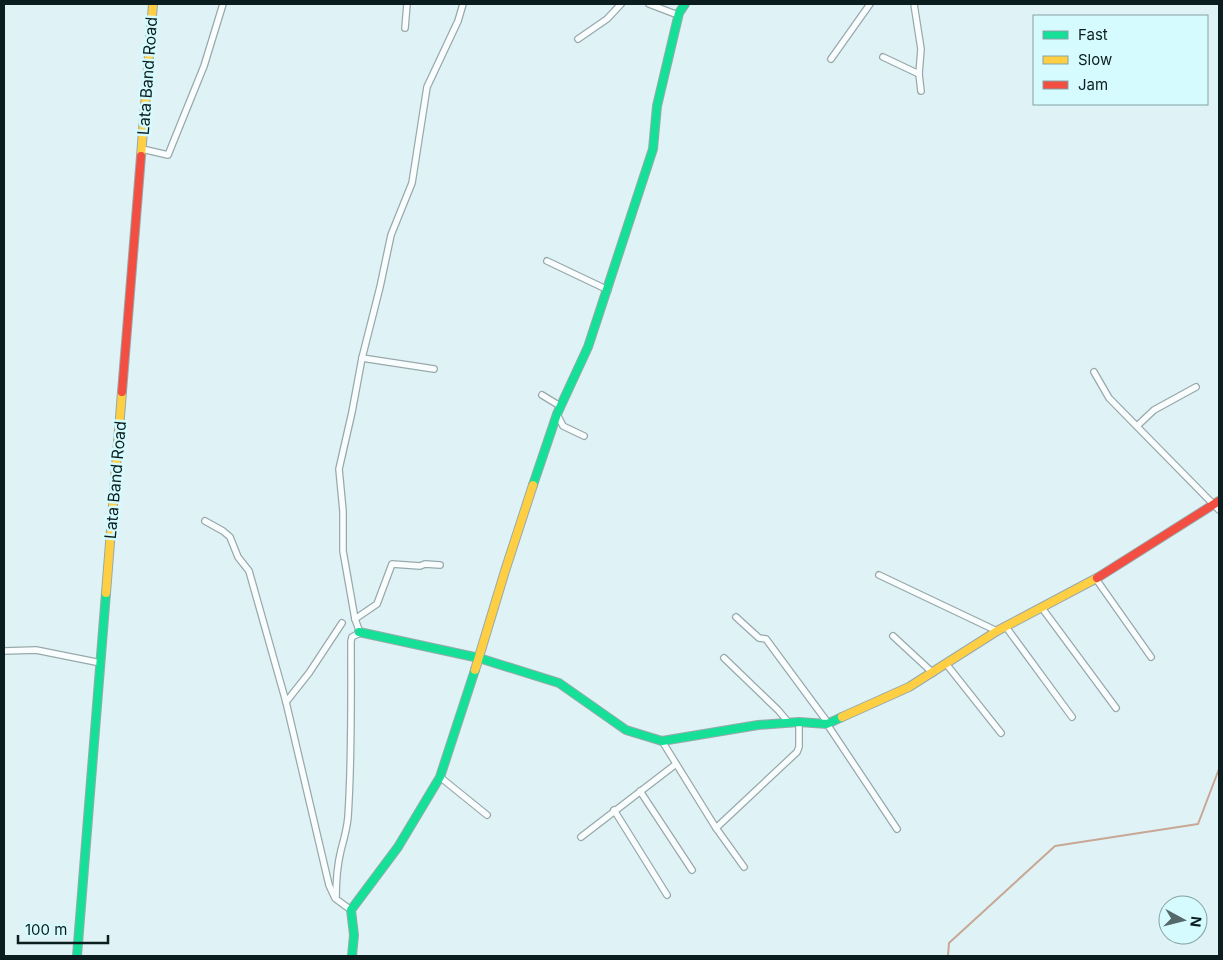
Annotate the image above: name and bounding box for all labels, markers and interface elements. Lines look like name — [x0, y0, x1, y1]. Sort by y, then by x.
legend — [1033, 15, 1208, 105]
street label: Lata Band Road — [133, 16, 161, 136]
text: Fast — [1078, 25, 1108, 44]
text: Slow — [1078, 50, 1112, 69]
text: Jam — [1078, 75, 1108, 94]
street label: Lata Band Road — [100, 420, 130, 540]
north arrow — [1158, 895, 1208, 945]
scale bar — [18, 912, 108, 944]
text: N — [1187, 915, 1205, 928]
text: 100 m — [25, 920, 67, 939]

